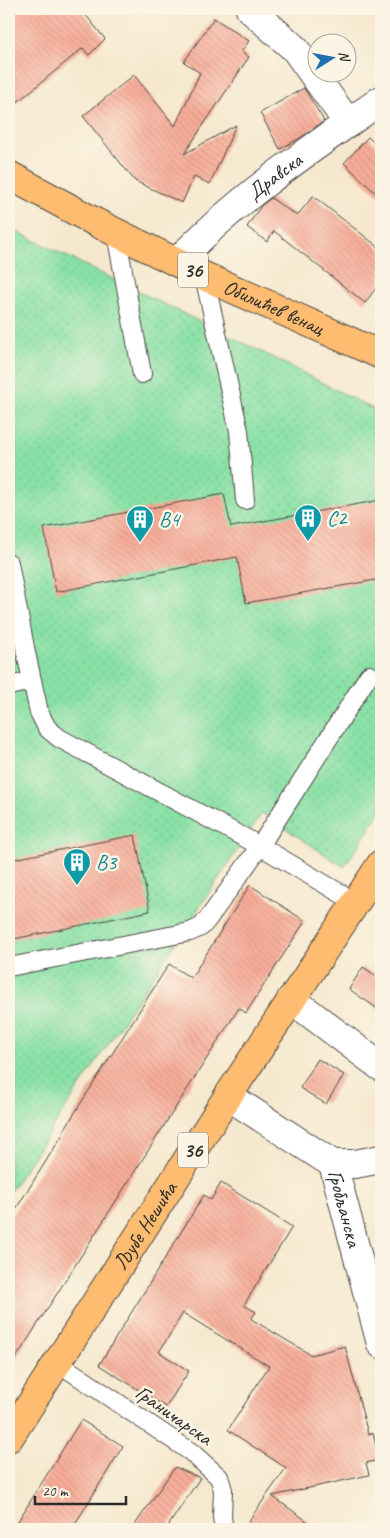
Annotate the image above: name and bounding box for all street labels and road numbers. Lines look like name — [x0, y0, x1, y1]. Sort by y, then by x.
street label: Дравска — [242, 146, 308, 205]
road number: 36 — [178, 252, 208, 288]
street label: Обилићев венац — [220, 273, 329, 341]
road number: 36 — [178, 1132, 208, 1168]
street label: Гробљанска — [322, 1167, 368, 1251]
street label: Љубе Нешића — [107, 1175, 184, 1275]
street label: Граничарска — [131, 1379, 219, 1452]

